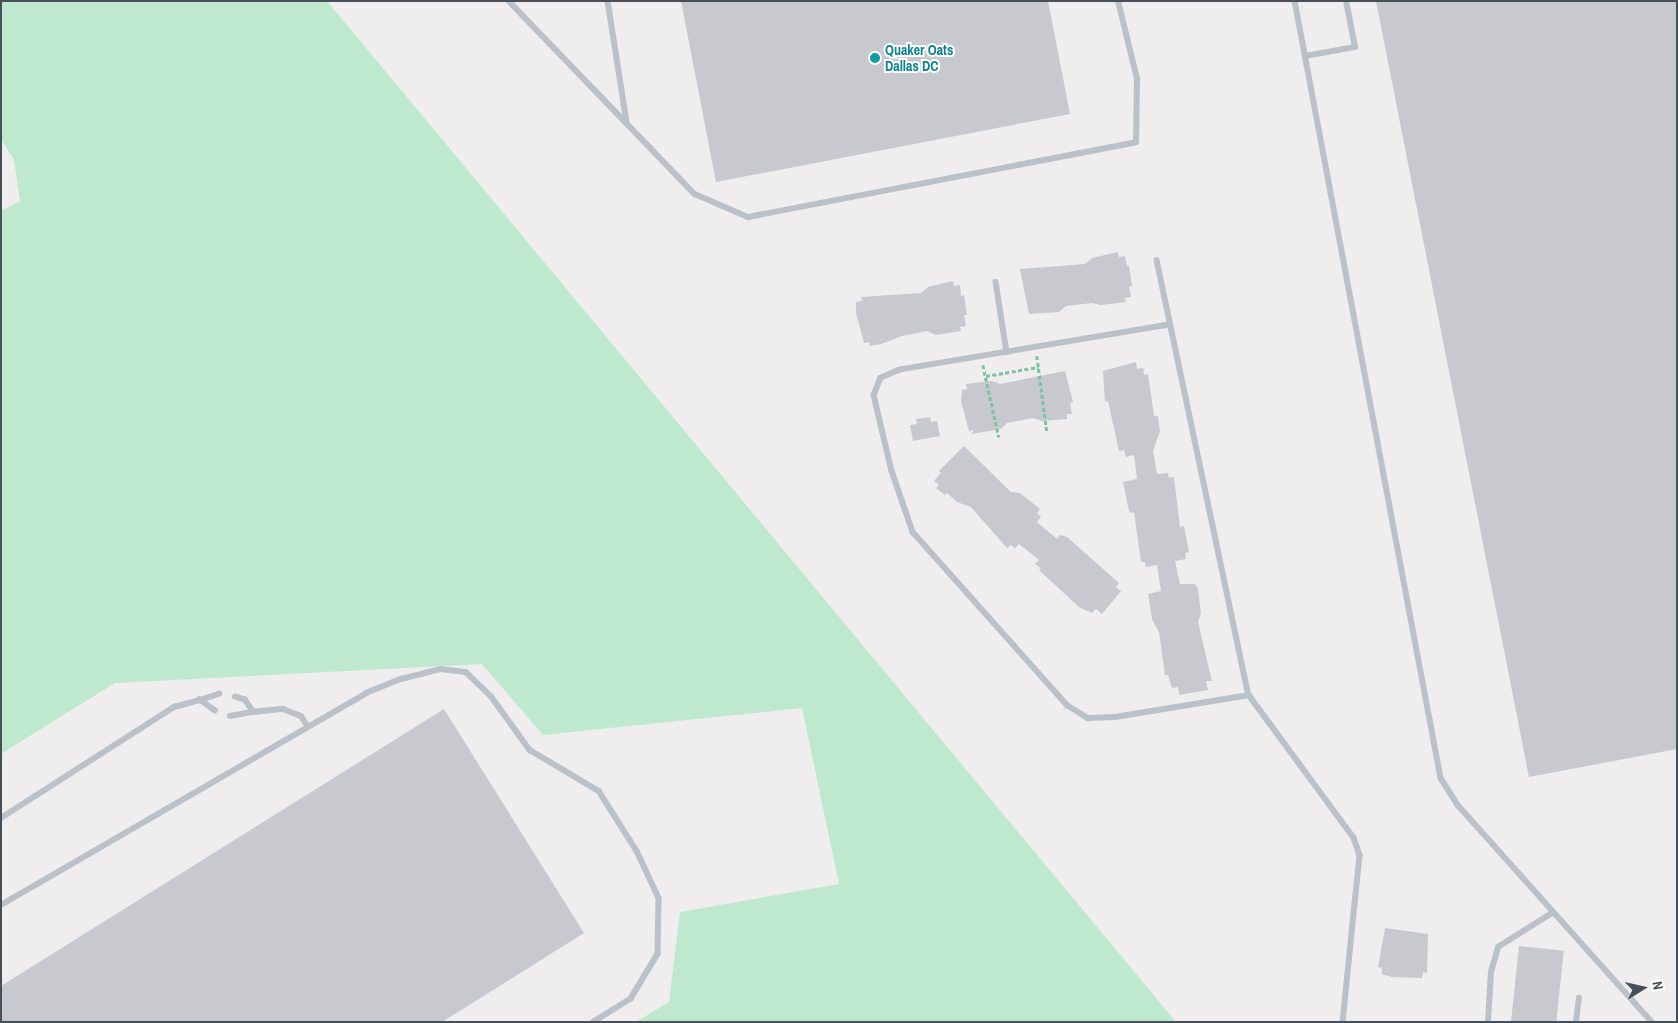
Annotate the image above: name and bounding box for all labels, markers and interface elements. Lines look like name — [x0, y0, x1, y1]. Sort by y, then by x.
place label: Quaker Oats Dallas DC — [885, 42, 953, 74]
marker: Quaker Oats Dallas DC — [869, 52, 881, 64]
north arrow — [1618, 963, 1668, 1013]
text: N — [1648, 980, 1667, 991]

